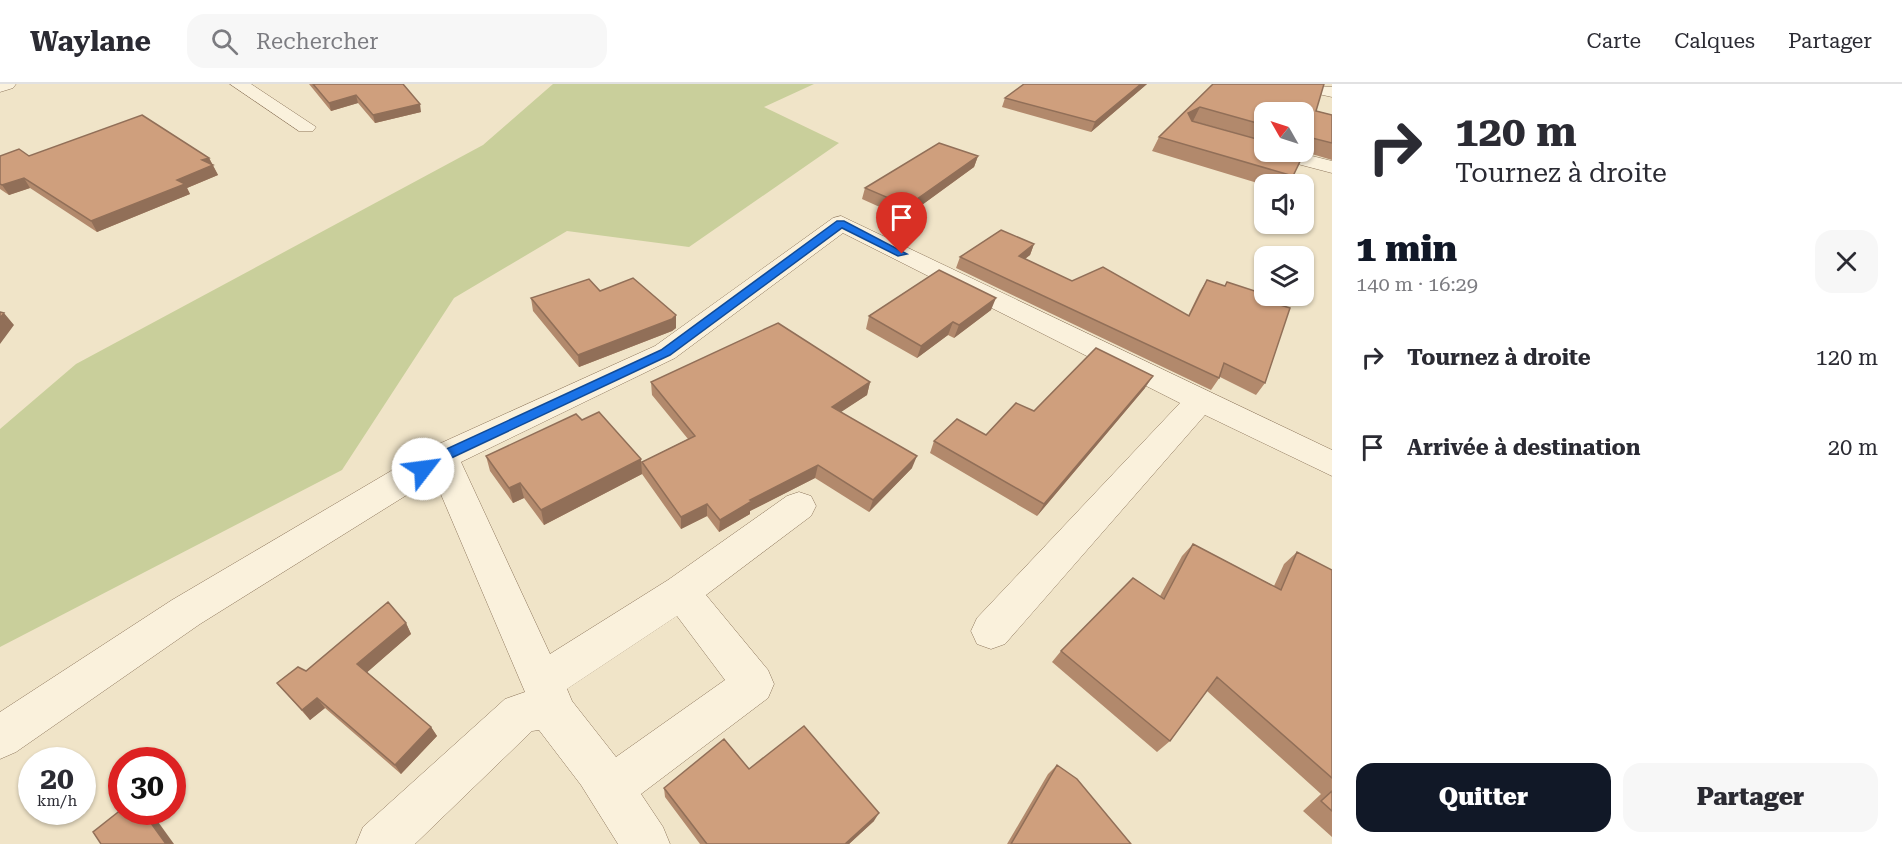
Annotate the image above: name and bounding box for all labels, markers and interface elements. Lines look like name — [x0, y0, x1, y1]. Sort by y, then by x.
search box — [187, 14, 607, 68]
text: Waylane — [30, 25, 151, 58]
icon: search — [208, 25, 241, 58]
text: Rechercher — [256, 29, 378, 54]
text: Carte — [1587, 29, 1641, 53]
text: Calques — [1674, 29, 1755, 53]
text: Partager — [1788, 29, 1872, 53]
north arrow — [1254, 102, 1314, 162]
map controls — [1254, 102, 1314, 306]
text: 120 m — [1455, 107, 1577, 156]
icon: right — [1356, 108, 1434, 186]
text: Tournez à droite — [1455, 157, 1667, 189]
button: sound — [1254, 174, 1314, 234]
pin — [876, 192, 927, 254]
icon: arrive — [885, 201, 918, 234]
text: 1 min — [1356, 228, 1457, 270]
button: close — [1815, 230, 1878, 293]
button: layers — [1254, 246, 1314, 306]
text: 140 m · 16:29 — [1356, 272, 1478, 296]
icon: right — [1356, 341, 1389, 374]
text: Tournez à droite — [1407, 345, 1591, 370]
text: 120 m — [1815, 345, 1878, 370]
icon: arrive — [1356, 431, 1389, 464]
text: Arrivée à destination — [1407, 435, 1641, 460]
text: 20 m — [1828, 435, 1878, 460]
position arrow — [391, 437, 455, 501]
speed limit sign: 30 — [108, 747, 186, 825]
text: 20 — [40, 761, 74, 796]
button: Quitter — [1356, 763, 1611, 832]
button: Partager — [1623, 763, 1878, 832]
text: km/h — [37, 792, 77, 810]

